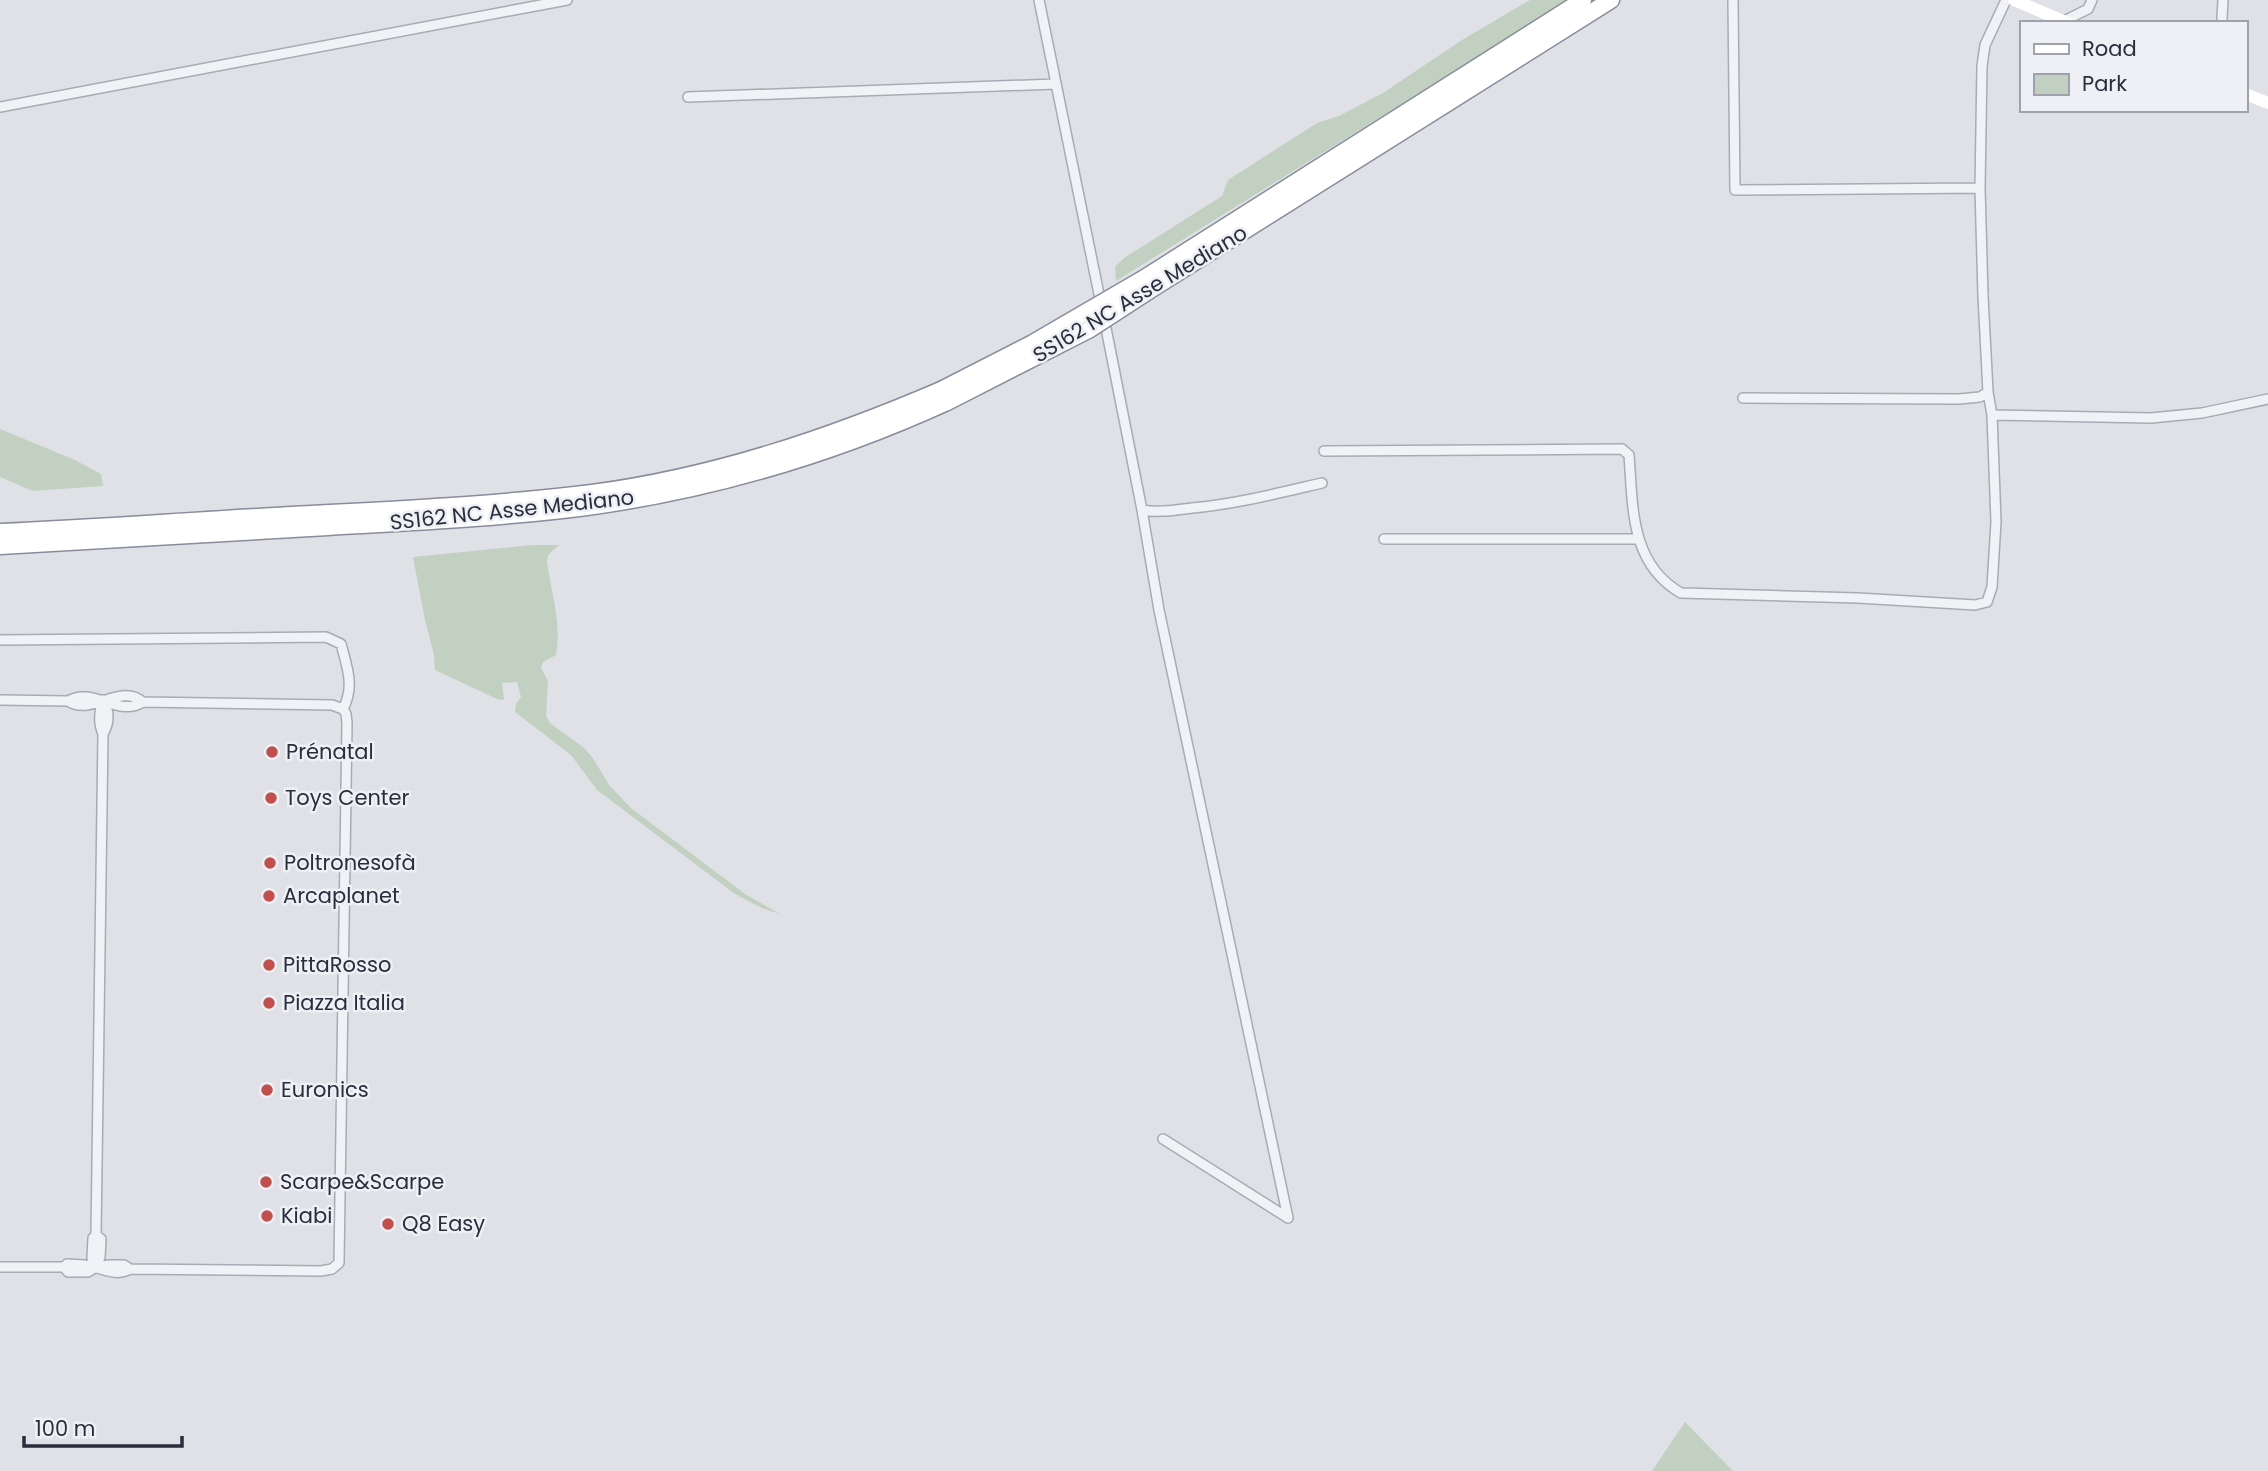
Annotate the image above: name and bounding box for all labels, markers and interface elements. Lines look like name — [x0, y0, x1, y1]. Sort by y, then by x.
legend — [2020, 21, 2247, 112]
text: Road — [2082, 34, 2137, 63]
text: Park — [2082, 69, 2127, 98]
street label: SS162 NC Asse Mediano — [1027, 218, 1252, 369]
street label: SS162 NC Asse Mediano — [388, 482, 635, 537]
place label: Prénatal — [286, 737, 374, 766]
marker: Prénatal — [264, 744, 280, 760]
place label: Toys Center — [285, 783, 410, 812]
marker: Toys Center — [263, 790, 279, 806]
place label: Poltronesofà — [284, 848, 416, 877]
marker: Poltronesofà — [262, 855, 278, 871]
place label: Arcaplanet — [283, 881, 400, 910]
marker: Arcaplanet — [261, 888, 277, 904]
place label: PittaRosso — [283, 950, 391, 979]
marker: PittaRosso — [261, 957, 277, 973]
place label: Piazza Italia — [283, 988, 405, 1017]
marker: Piazza Italia — [261, 995, 277, 1011]
place label: Euronics — [281, 1075, 369, 1104]
marker: Euronics — [259, 1082, 275, 1098]
place label: Scarpe&Scarpe — [280, 1167, 444, 1196]
marker: Scarpe&Scarpe — [258, 1174, 274, 1190]
place label: Kiabi — [281, 1201, 332, 1230]
marker: Kiabi — [259, 1208, 275, 1224]
place label: Q8 Easy — [402, 1209, 485, 1238]
marker: Q8 Easy — [380, 1216, 396, 1232]
scale bar — [24, 1404, 182, 1448]
text: 100 m — [35, 1414, 95, 1443]

